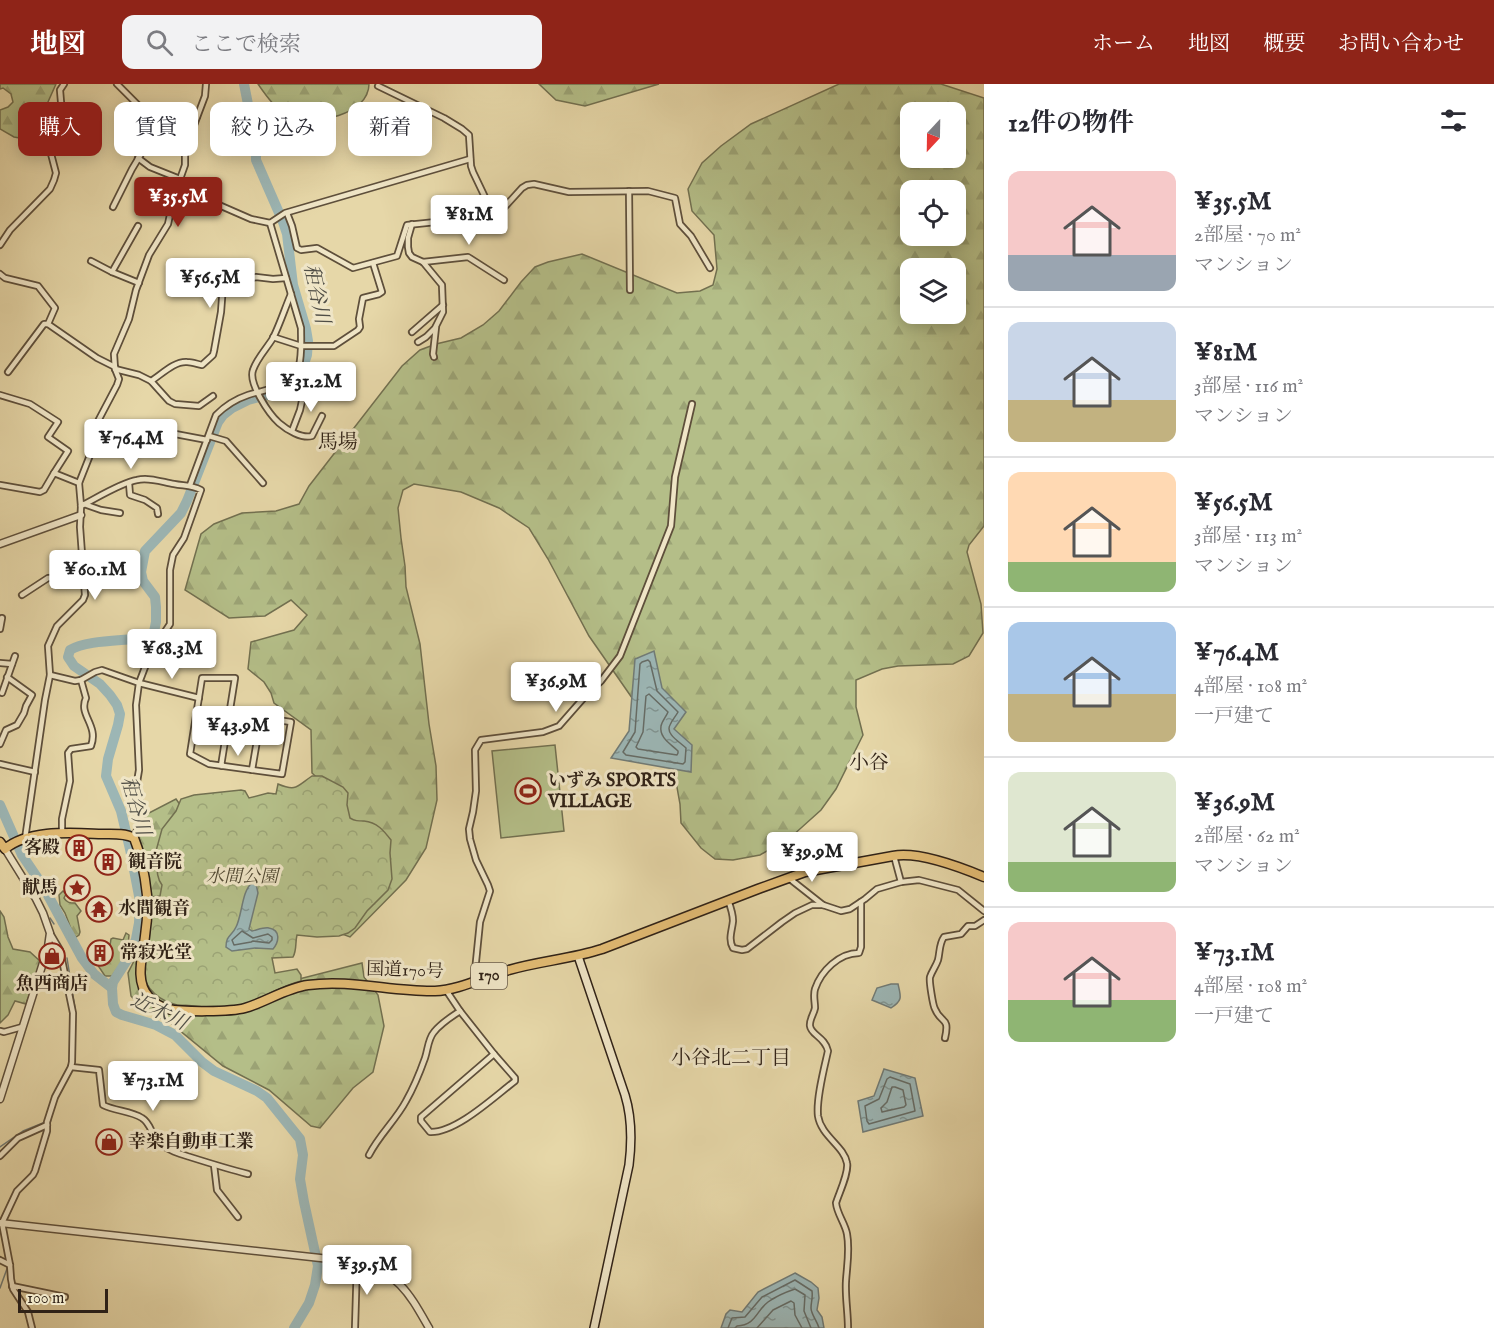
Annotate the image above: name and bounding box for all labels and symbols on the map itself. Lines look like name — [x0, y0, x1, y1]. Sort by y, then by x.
north arrow — [900, 102, 966, 168]
pin: ¥35.5M — [129, 177, 227, 228]
pin: ¥81M — [433, 195, 505, 246]
pin: ¥56.5M — [161, 258, 259, 309]
water label: 秬谷川 — [298, 262, 335, 328]
pin: ¥31.2M — [262, 362, 360, 413]
pin: ¥76.4M — [82, 419, 180, 470]
district label: 馬場 — [318, 430, 358, 455]
pin: ¥60.1M — [46, 550, 144, 601]
pin: ¥68.3M — [123, 629, 221, 680]
pin: ¥36.9M — [507, 662, 605, 713]
pin: ¥43.9M — [189, 706, 287, 757]
district label: 小谷 — [849, 751, 889, 776]
place label: いずみ SPORTS VILLAGE — [547, 770, 676, 814]
water label: 秬谷川 — [115, 774, 156, 840]
sports icon: いずみ SPORTS VILLAGE — [513, 776, 543, 806]
pin: ¥39.9M — [763, 832, 861, 883]
building icon: 客殿 — [64, 833, 94, 863]
place label: 客殿 — [24, 837, 60, 860]
building icon: 観音院 — [93, 847, 123, 877]
place label: 観音院 — [128, 851, 182, 874]
park label: 水間公園 — [206, 866, 281, 889]
place icon: 献馬 — [62, 873, 92, 903]
place label: 献馬 — [22, 877, 58, 900]
temple icon: 水間観音 — [84, 894, 114, 924]
place label: 水間観音 — [118, 898, 190, 921]
building icon: 常寂光堂 — [85, 938, 115, 968]
shop icon: 魚西商店 — [37, 941, 67, 971]
place label: 常寂光堂 — [120, 942, 192, 965]
street label: 国道170号 — [366, 958, 444, 984]
road number: 170 — [471, 963, 507, 989]
place label: 魚西商店 — [16, 973, 88, 996]
water label: 近木川 — [127, 988, 193, 1037]
district label: 小谷北二丁目 — [671, 1046, 791, 1071]
pin: ¥73.1M — [104, 1061, 202, 1112]
shop icon: 幸楽自動車工業 — [94, 1127, 124, 1157]
place label: 幸楽自動車工業 — [128, 1131, 254, 1154]
pin: ¥39.5M — [318, 1245, 416, 1296]
scale bar — [18, 1286, 108, 1314]

